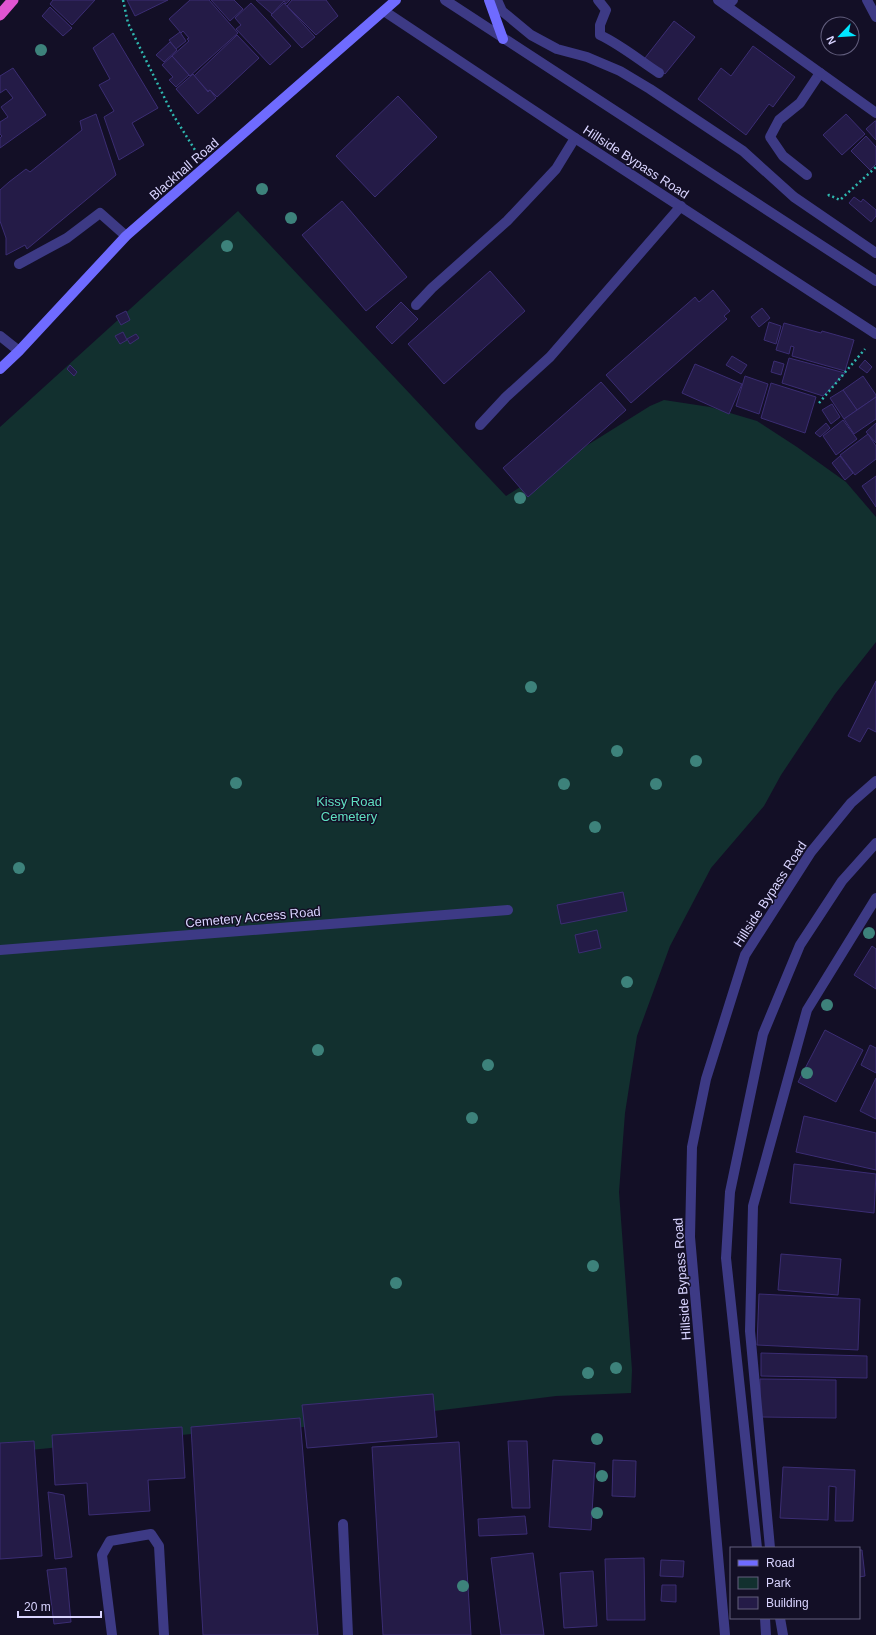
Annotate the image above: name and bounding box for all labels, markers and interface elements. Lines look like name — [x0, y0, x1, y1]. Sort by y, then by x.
north arrow — [820, 16, 860, 56]
text: N — [824, 34, 838, 46]
street label: Hillside Bypass Road — [580, 122, 692, 202]
street label: Blackhall Road — [146, 135, 222, 203]
park label: Kissy Road Cemetery — [316, 794, 382, 824]
street label: Hillside Bypass Road — [730, 838, 810, 950]
street label: Cemetery Access Road — [185, 904, 321, 930]
street label: Hillside Bypass Road — [670, 1217, 694, 1341]
legend — [730, 1547, 860, 1619]
text: Road — [766, 1556, 795, 1570]
text: Park — [766, 1576, 792, 1590]
scale bar — [18, 1593, 101, 1619]
text: Building — [766, 1596, 809, 1610]
text: 20 m — [24, 1600, 51, 1614]

